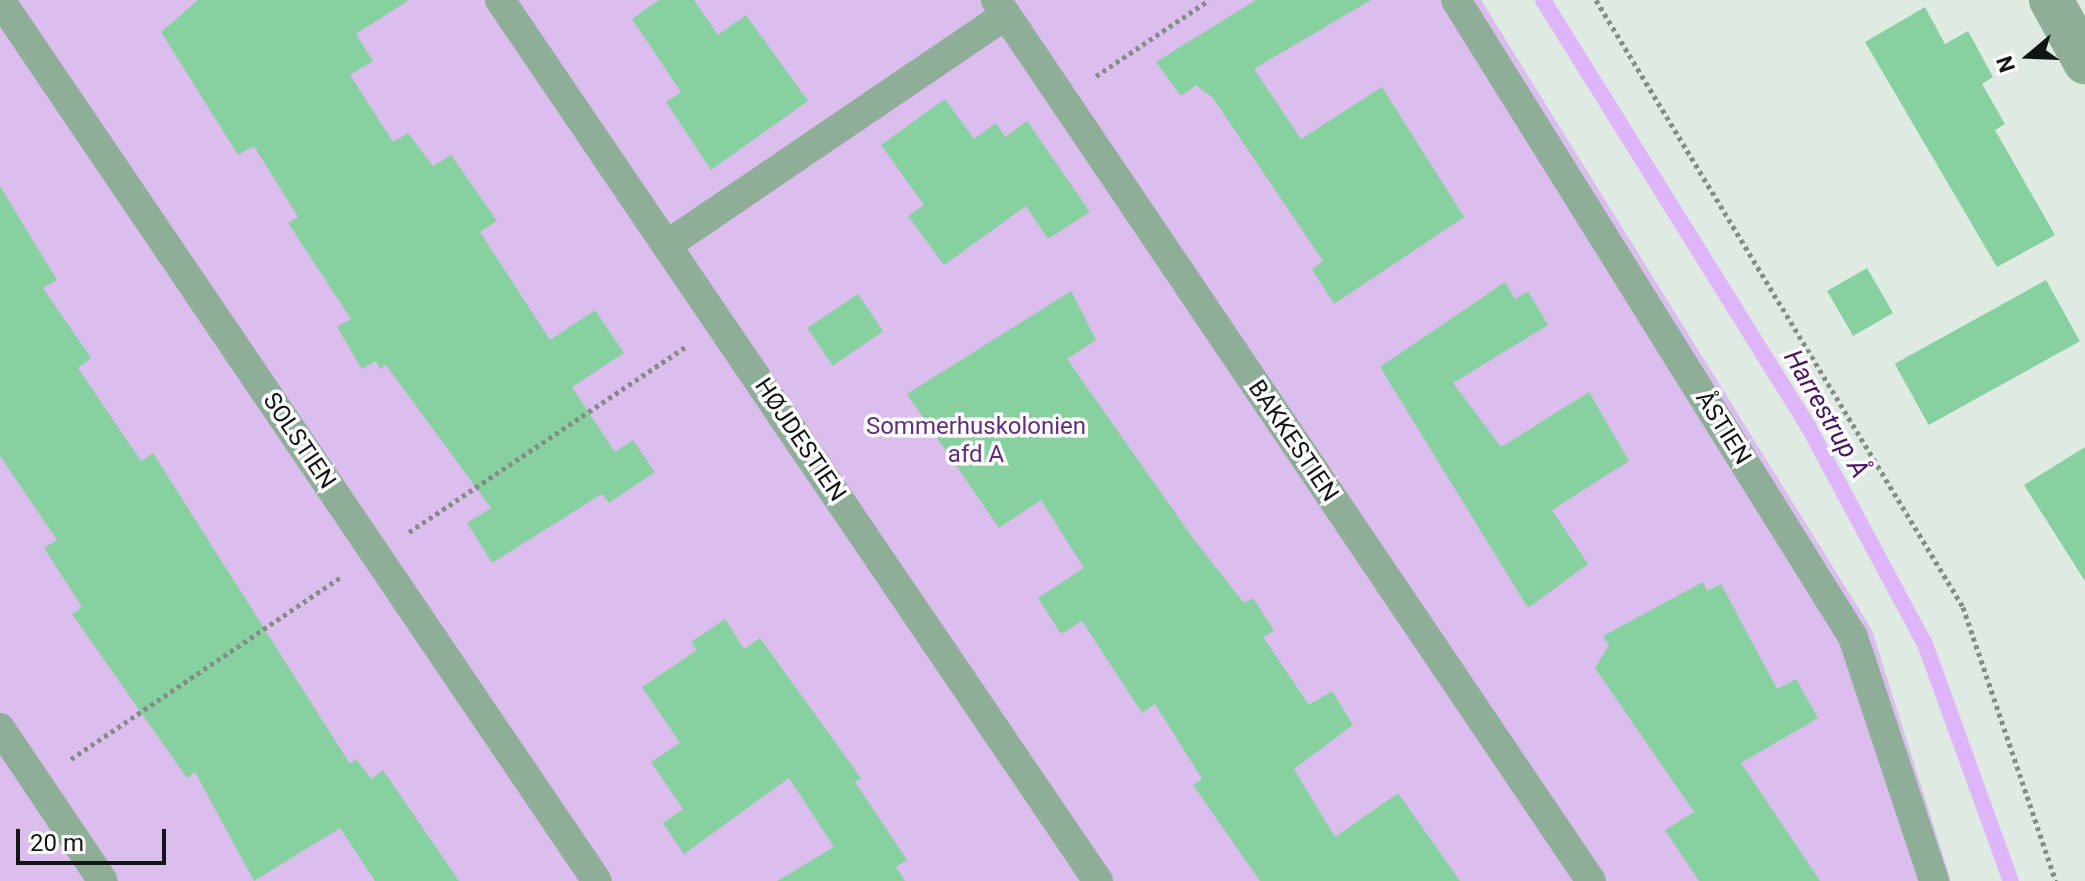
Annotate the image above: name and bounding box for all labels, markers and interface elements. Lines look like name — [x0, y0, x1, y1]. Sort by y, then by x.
north arrow — [1989, 16, 2069, 96]
text: N — [1991, 53, 2020, 75]
water label: Harrestrup Å — [1777, 344, 1875, 484]
street label: HØJDESTIEN — [748, 373, 852, 507]
street label: BAKKESTIEN — [1242, 375, 1344, 507]
street label: ÅSTIEN — [1689, 386, 1757, 470]
street label: SOLSTIEN — [256, 388, 342, 494]
park label: Sommerhuskolonien afd A — [866, 413, 1086, 469]
scale bar — [20, 813, 170, 863]
text: 20 m — [30, 829, 84, 857]

